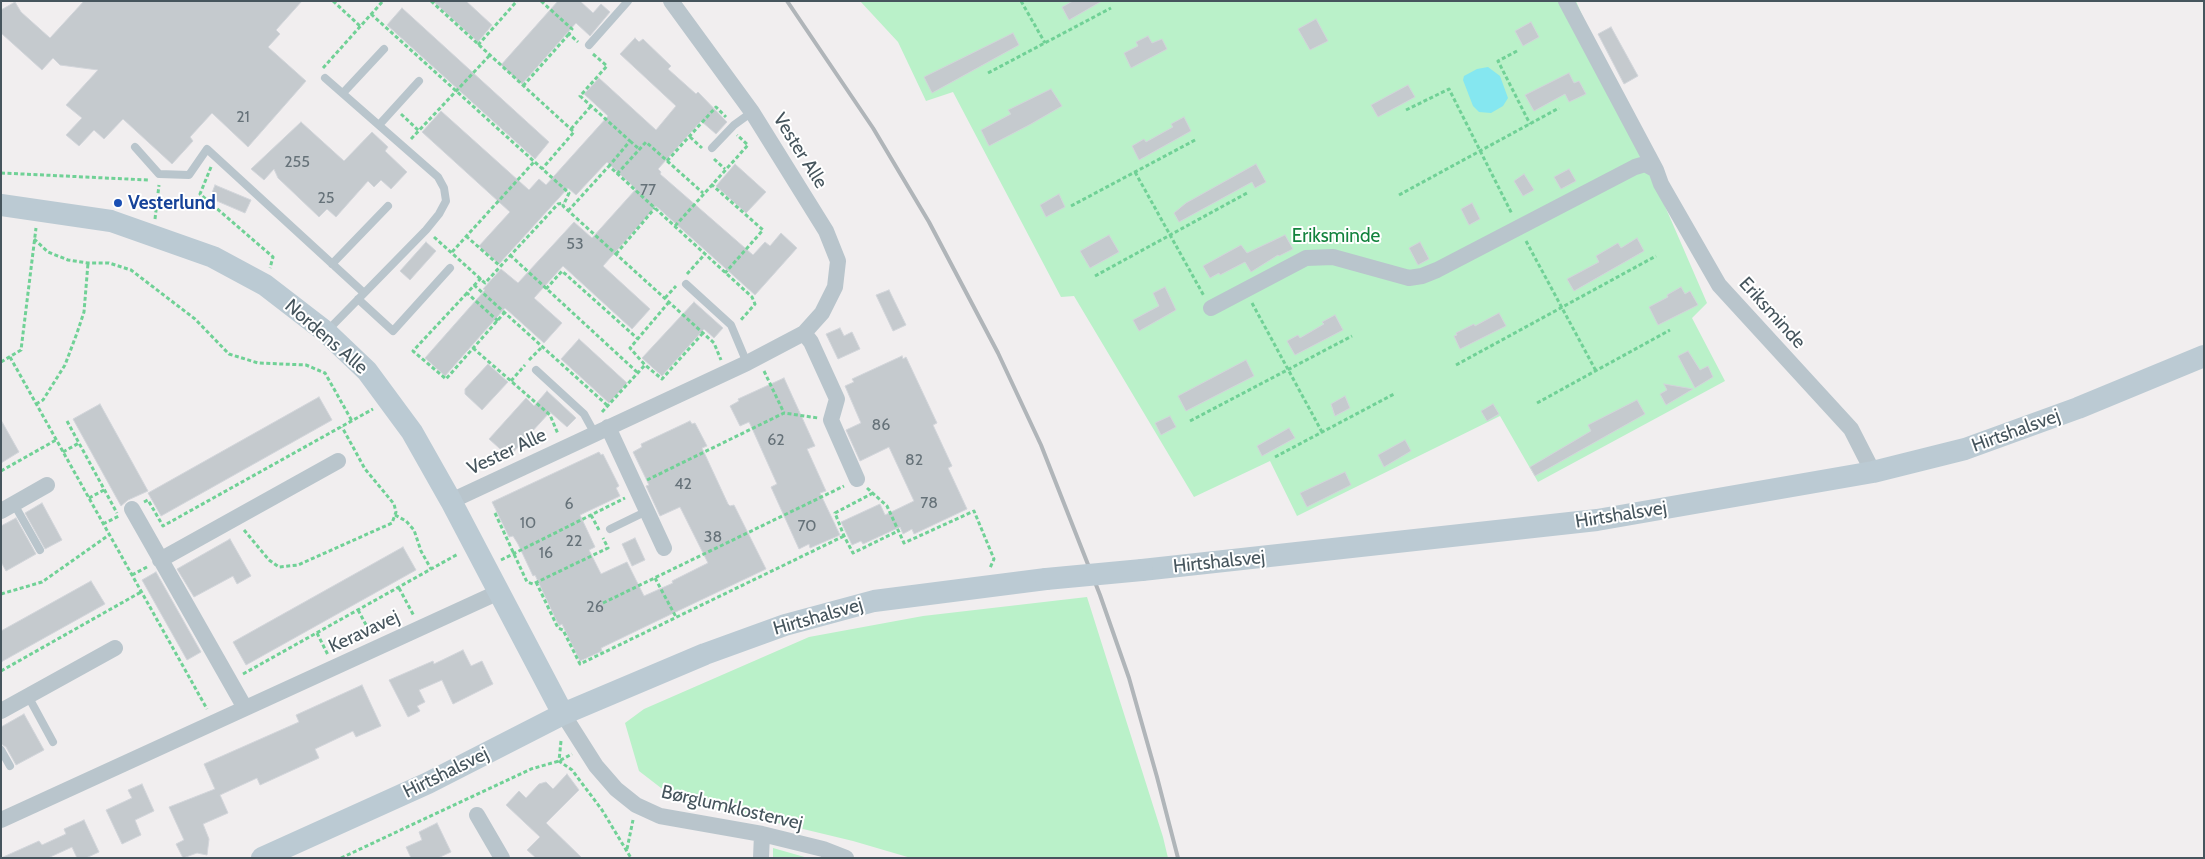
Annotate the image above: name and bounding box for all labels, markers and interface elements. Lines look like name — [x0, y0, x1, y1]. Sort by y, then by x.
house number: 21 — [236, 107, 250, 127]
street label: Vester Alle — [768, 109, 832, 193]
house number: 255 — [284, 152, 310, 172]
house number: 77 — [640, 180, 656, 200]
house number: 25 — [317, 188, 335, 208]
place label: Vesterlund — [128, 192, 216, 214]
marker: Vesterlund — [112, 197, 124, 209]
park label: Eriksminde — [1292, 225, 1380, 247]
house number: 53 — [566, 234, 584, 254]
street label: Eriksminde — [1734, 273, 1810, 353]
street label: Nordens Alle — [280, 295, 372, 379]
street label: Hirtshalsvej — [1969, 405, 2063, 457]
house number: 86 — [872, 415, 890, 435]
street label: Vester Alle — [464, 424, 550, 480]
house number: 62 — [767, 430, 785, 450]
house number: 82 — [905, 450, 923, 470]
house number: 42 — [674, 474, 692, 494]
house number: 78 — [920, 493, 938, 513]
house number: 6 — [564, 494, 574, 514]
street label: Hirtshalsvej — [1574, 497, 1668, 533]
house number: 10 — [520, 513, 536, 533]
house number: 70 — [797, 516, 817, 536]
house number: 38 — [704, 527, 722, 547]
house number: 22 — [566, 531, 582, 551]
house number: 16 — [539, 543, 553, 563]
street label: Hirtshalsvej — [1172, 546, 1266, 578]
street label: Hirtshalsvej — [771, 593, 865, 641]
house number: 26 — [586, 597, 604, 617]
street label: Keravavej — [325, 606, 403, 658]
street label: Hirtshalsvej — [400, 743, 492, 803]
street label: Børglumklostervej — [659, 781, 805, 835]

